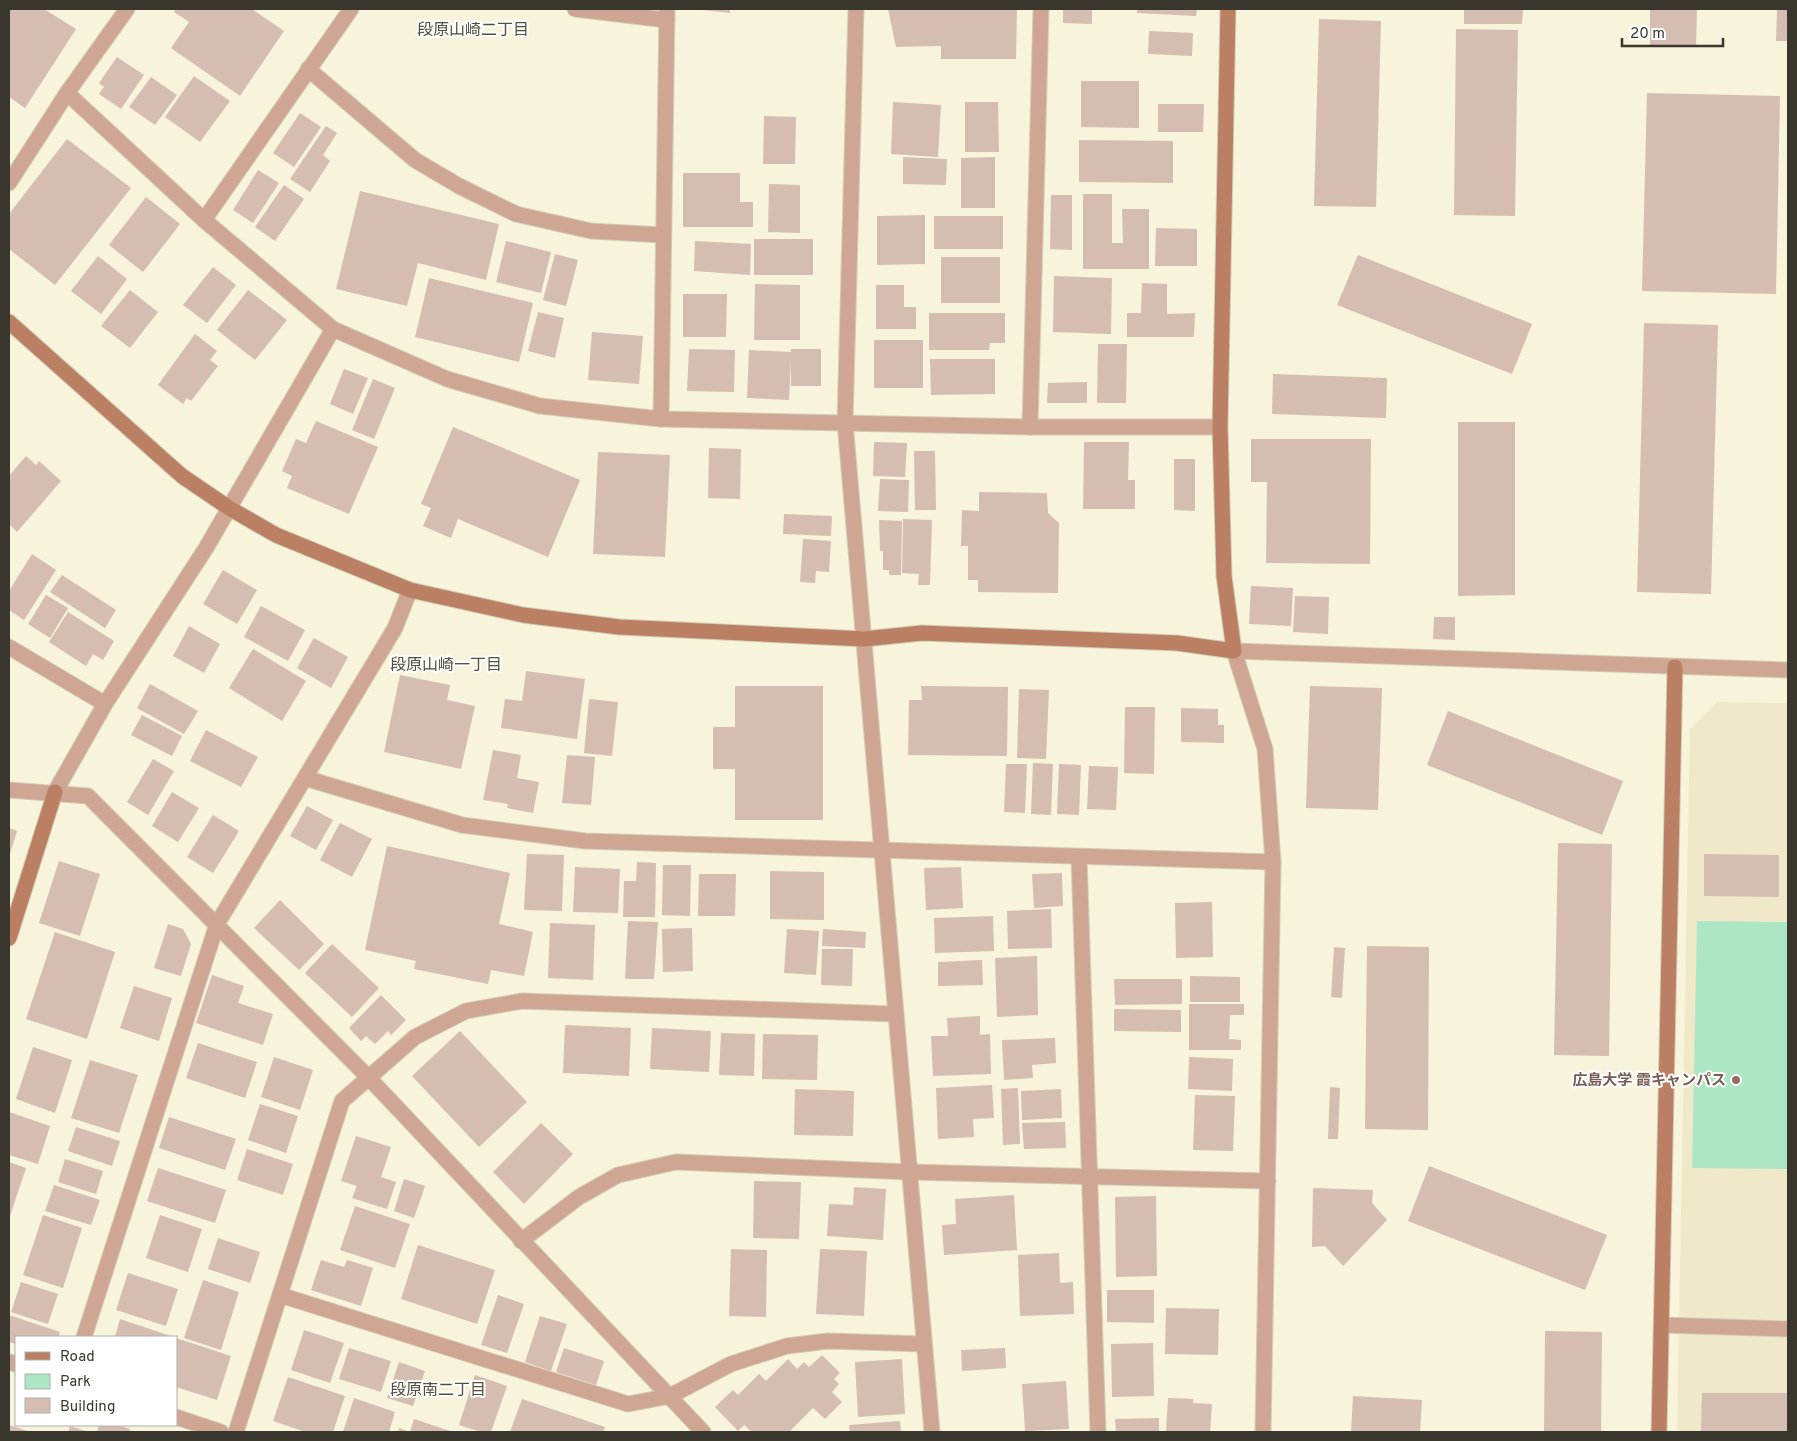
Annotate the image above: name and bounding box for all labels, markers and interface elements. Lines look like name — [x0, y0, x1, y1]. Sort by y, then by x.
scale bar — [1622, 15, 1723, 47]
district label: 段原山崎二丁目 — [417, 21, 529, 41]
text: 20 m — [1630, 25, 1665, 44]
district label: 段原山崎一丁目 — [390, 656, 502, 676]
place label: 広島大学 霞キャンパス — [1572, 1071, 1726, 1091]
marker: 広島大学 霞キャンパス — [1730, 1074, 1742, 1086]
legend — [15, 1336, 178, 1426]
text: Road — [60, 1348, 95, 1367]
text: Park — [60, 1373, 91, 1392]
district label: 段原南二丁目 — [390, 1381, 486, 1401]
text: Building — [60, 1398, 115, 1417]

